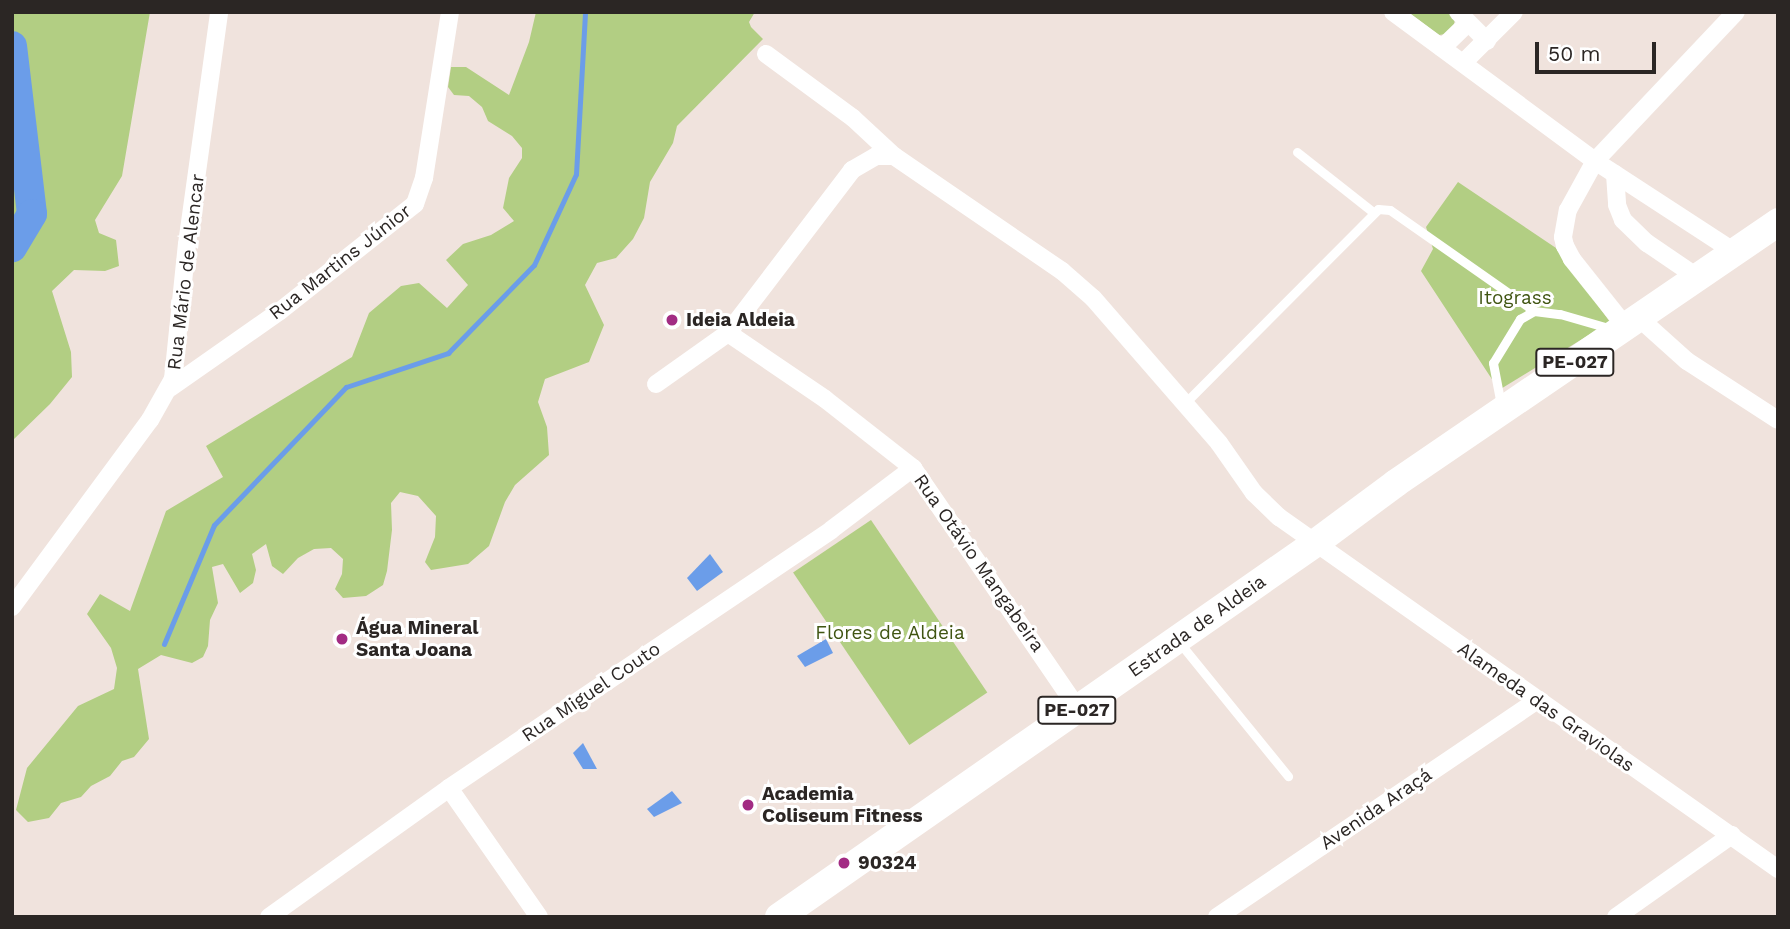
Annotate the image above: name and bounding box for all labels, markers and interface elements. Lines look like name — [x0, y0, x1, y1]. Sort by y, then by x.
scale bar — [1538, 28, 1659, 72]
text: 50 m — [1548, 41, 1600, 66]
street label: Rua Mário de Alencar — [163, 172, 209, 372]
street label: Rua Martins Júnior — [264, 199, 416, 325]
park label: Itograss — [1478, 287, 1552, 309]
place label: Ideia Aldeia — [686, 309, 795, 331]
marker: Ideia Aldeia — [664, 312, 680, 328]
road number: PE-027 — [1535, 348, 1615, 376]
street label: Rua Otávio Mangabeira — [909, 469, 1049, 657]
street label: Estrada de Aldeia — [1123, 570, 1271, 682]
place label: Água Mineral Santa Joana — [356, 617, 479, 661]
park label: Flores de Aldeia — [815, 622, 965, 644]
marker: Água Mineral Santa Joana — [334, 631, 350, 647]
street label: Rua Miguel Couto — [517, 637, 665, 747]
street label: Alameda das Graviolas — [1453, 637, 1639, 777]
road number: PE-027 — [1037, 696, 1117, 724]
street label: Avenida Araçá — [1315, 763, 1437, 855]
place label: Academia Coliseum Fitness — [762, 783, 923, 827]
marker: Academia Coliseum Fitness — [740, 797, 756, 813]
place label: 90324 — [858, 852, 916, 874]
marker: 90324 — [836, 855, 852, 871]

